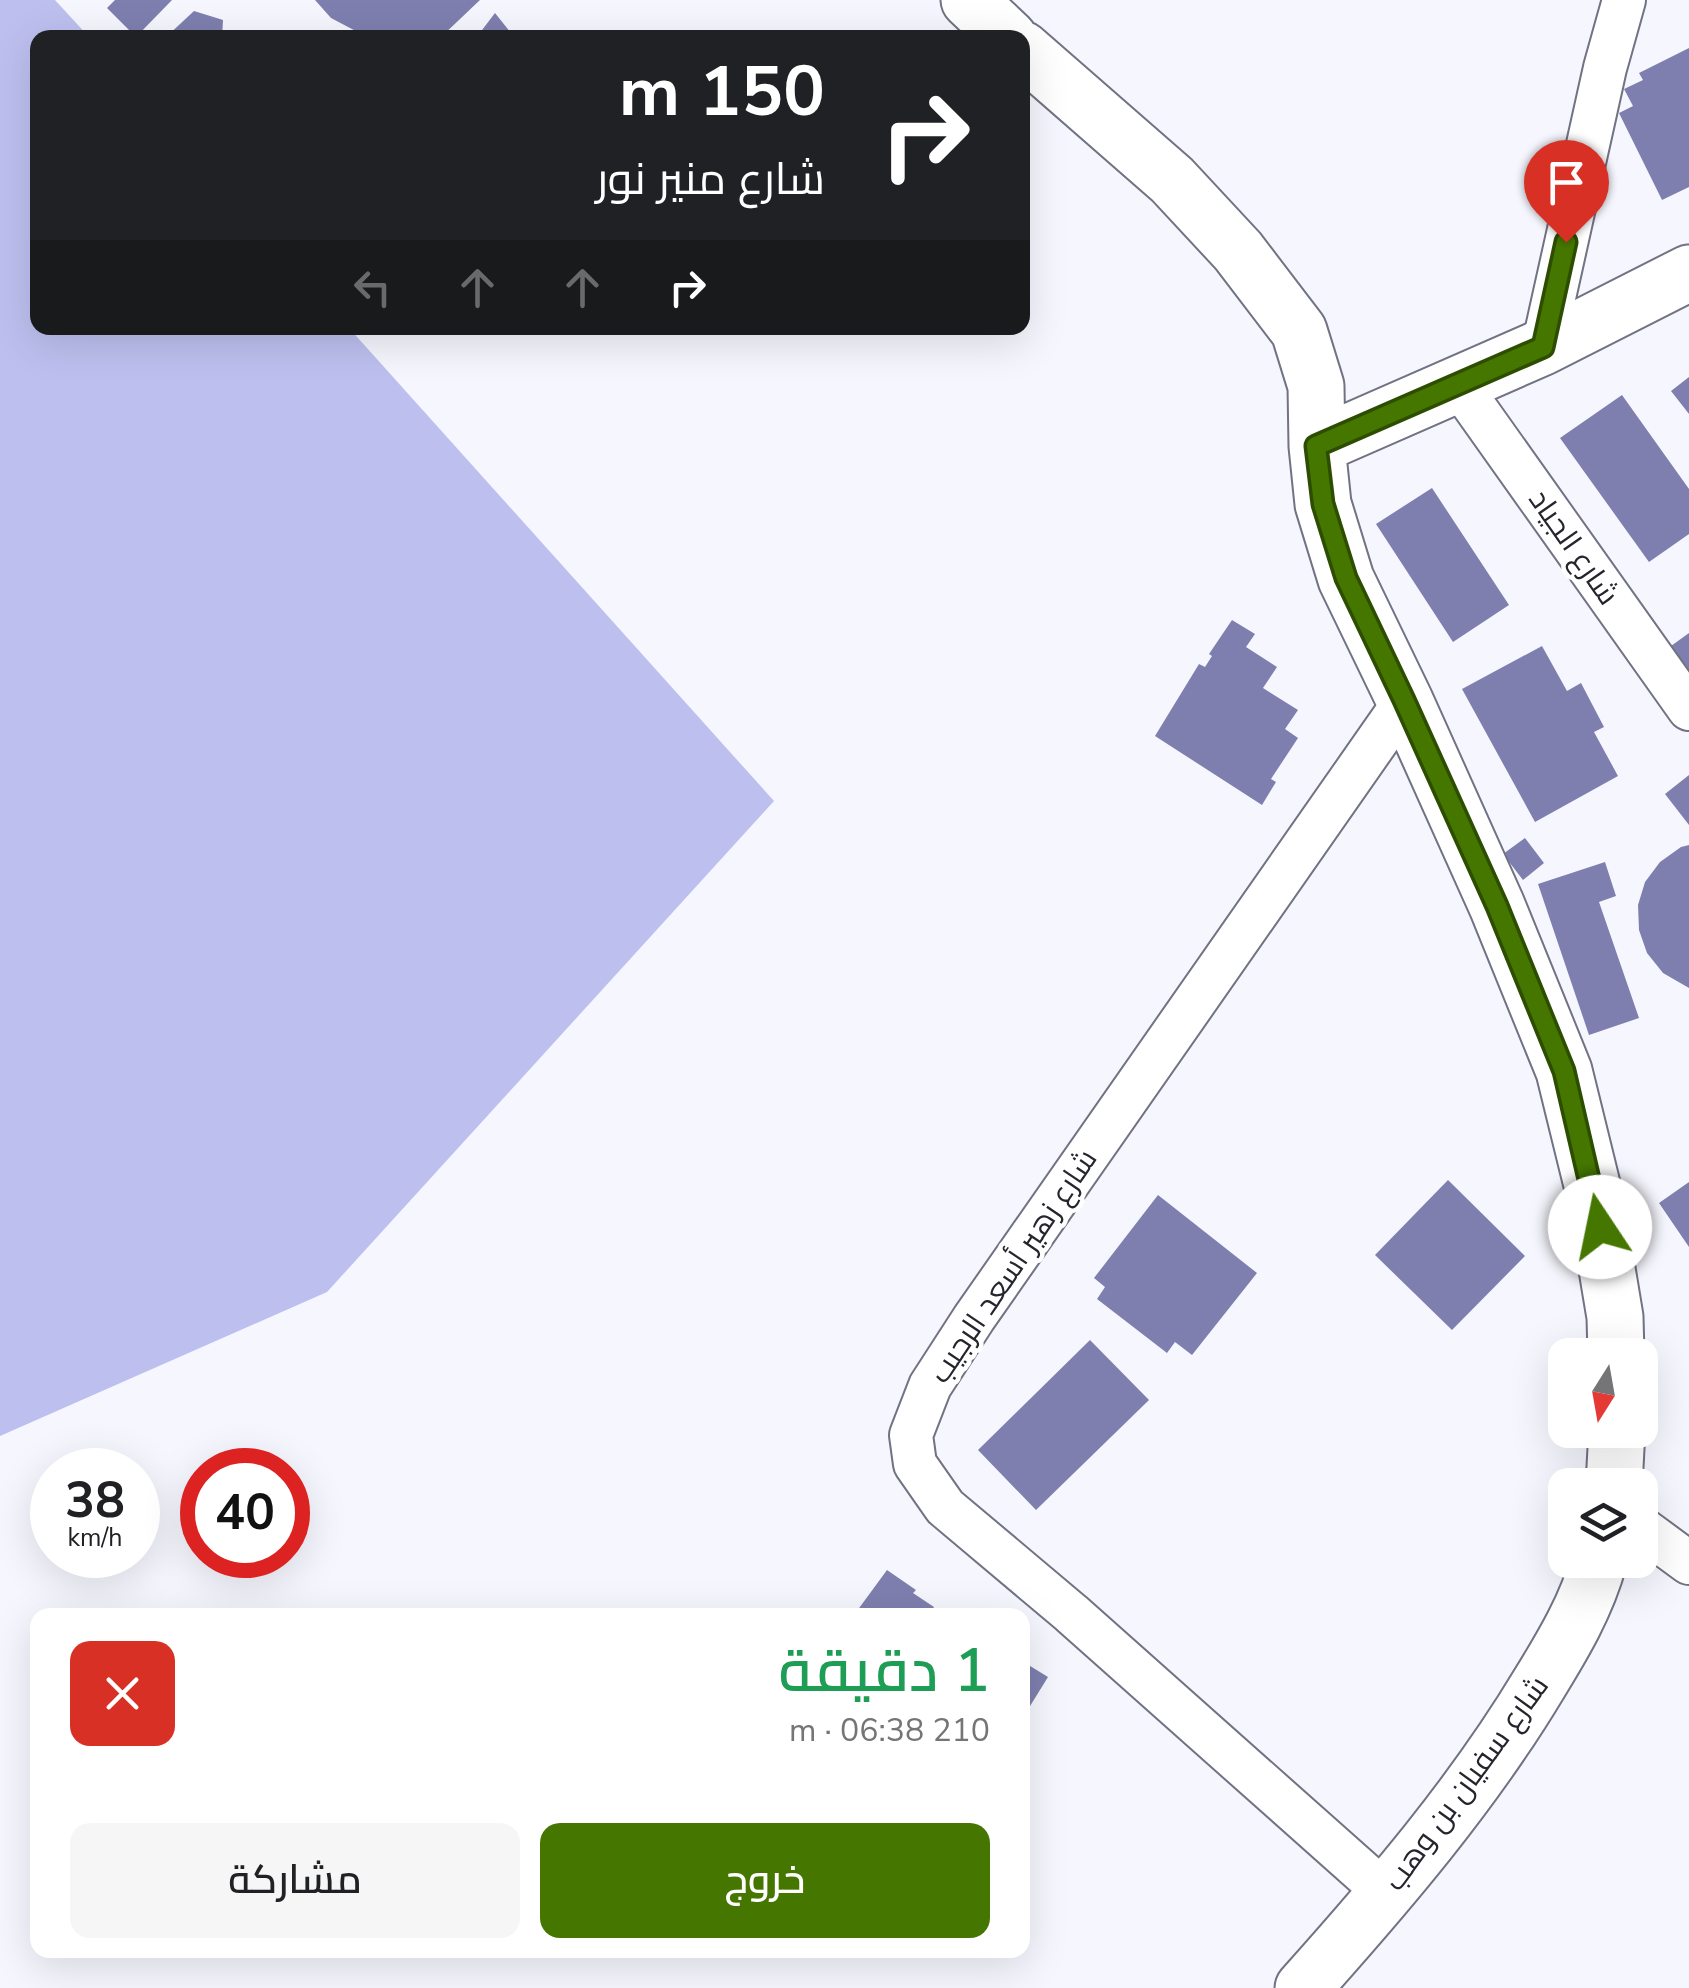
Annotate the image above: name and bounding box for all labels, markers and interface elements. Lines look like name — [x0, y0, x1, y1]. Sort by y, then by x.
text: 150 m — [619, 44, 825, 140]
icon: right — [860, 70, 990, 200]
pin — [1524, 140, 1609, 243]
text: شارع منير نور — [596, 149, 825, 210]
icon: arrive — [1539, 155, 1594, 210]
icon: left — [345, 260, 400, 315]
icon: ahead — [450, 260, 505, 315]
icon: ahead — [555, 260, 610, 315]
icon: right — [660, 260, 715, 315]
street label: شارع الجياد — [1519, 481, 1628, 613]
street label: شارع زهير أسعد الرجيب — [920, 1141, 1107, 1391]
position arrow — [1548, 1175, 1652, 1279]
north arrow — [1548, 1338, 1658, 1448]
map controls — [1548, 1338, 1658, 1578]
speed limit sign: 40 — [180, 1448, 310, 1578]
text: 38 — [65, 1466, 125, 1535]
button: layers — [1548, 1468, 1658, 1578]
text: km/h — [67, 1521, 123, 1555]
text: 1 دقيقة — [778, 1630, 990, 1712]
button: close — [70, 1641, 175, 1746]
street label: شارع سفيان بن وهب — [1374, 1667, 1558, 1899]
text: 210 m · 06:38 — [789, 1709, 990, 1752]
button: مشاركة — [70, 1823, 520, 1938]
button: خروج — [540, 1823, 990, 1938]

